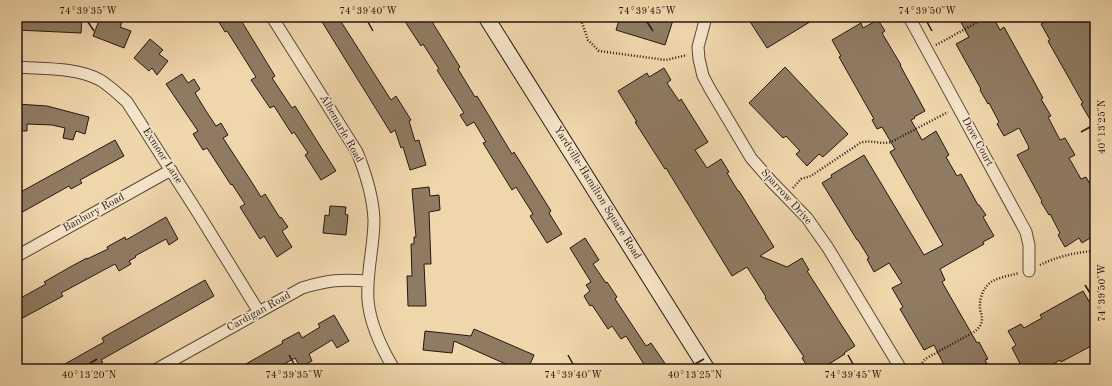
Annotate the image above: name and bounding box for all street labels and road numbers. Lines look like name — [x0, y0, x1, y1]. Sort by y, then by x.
street label: Albemarle Road — [317, 93, 365, 165]
street label: Dove Court — [959, 116, 995, 168]
street label: Yardville-Hamilton Square Road — [551, 124, 643, 262]
street label: Exmoor Lane — [140, 126, 184, 186]
street label: Sparrow Drive — [758, 167, 814, 227]
street label: Banbury Road — [61, 191, 127, 234]
street label: Cardigan Road — [225, 290, 293, 334]

